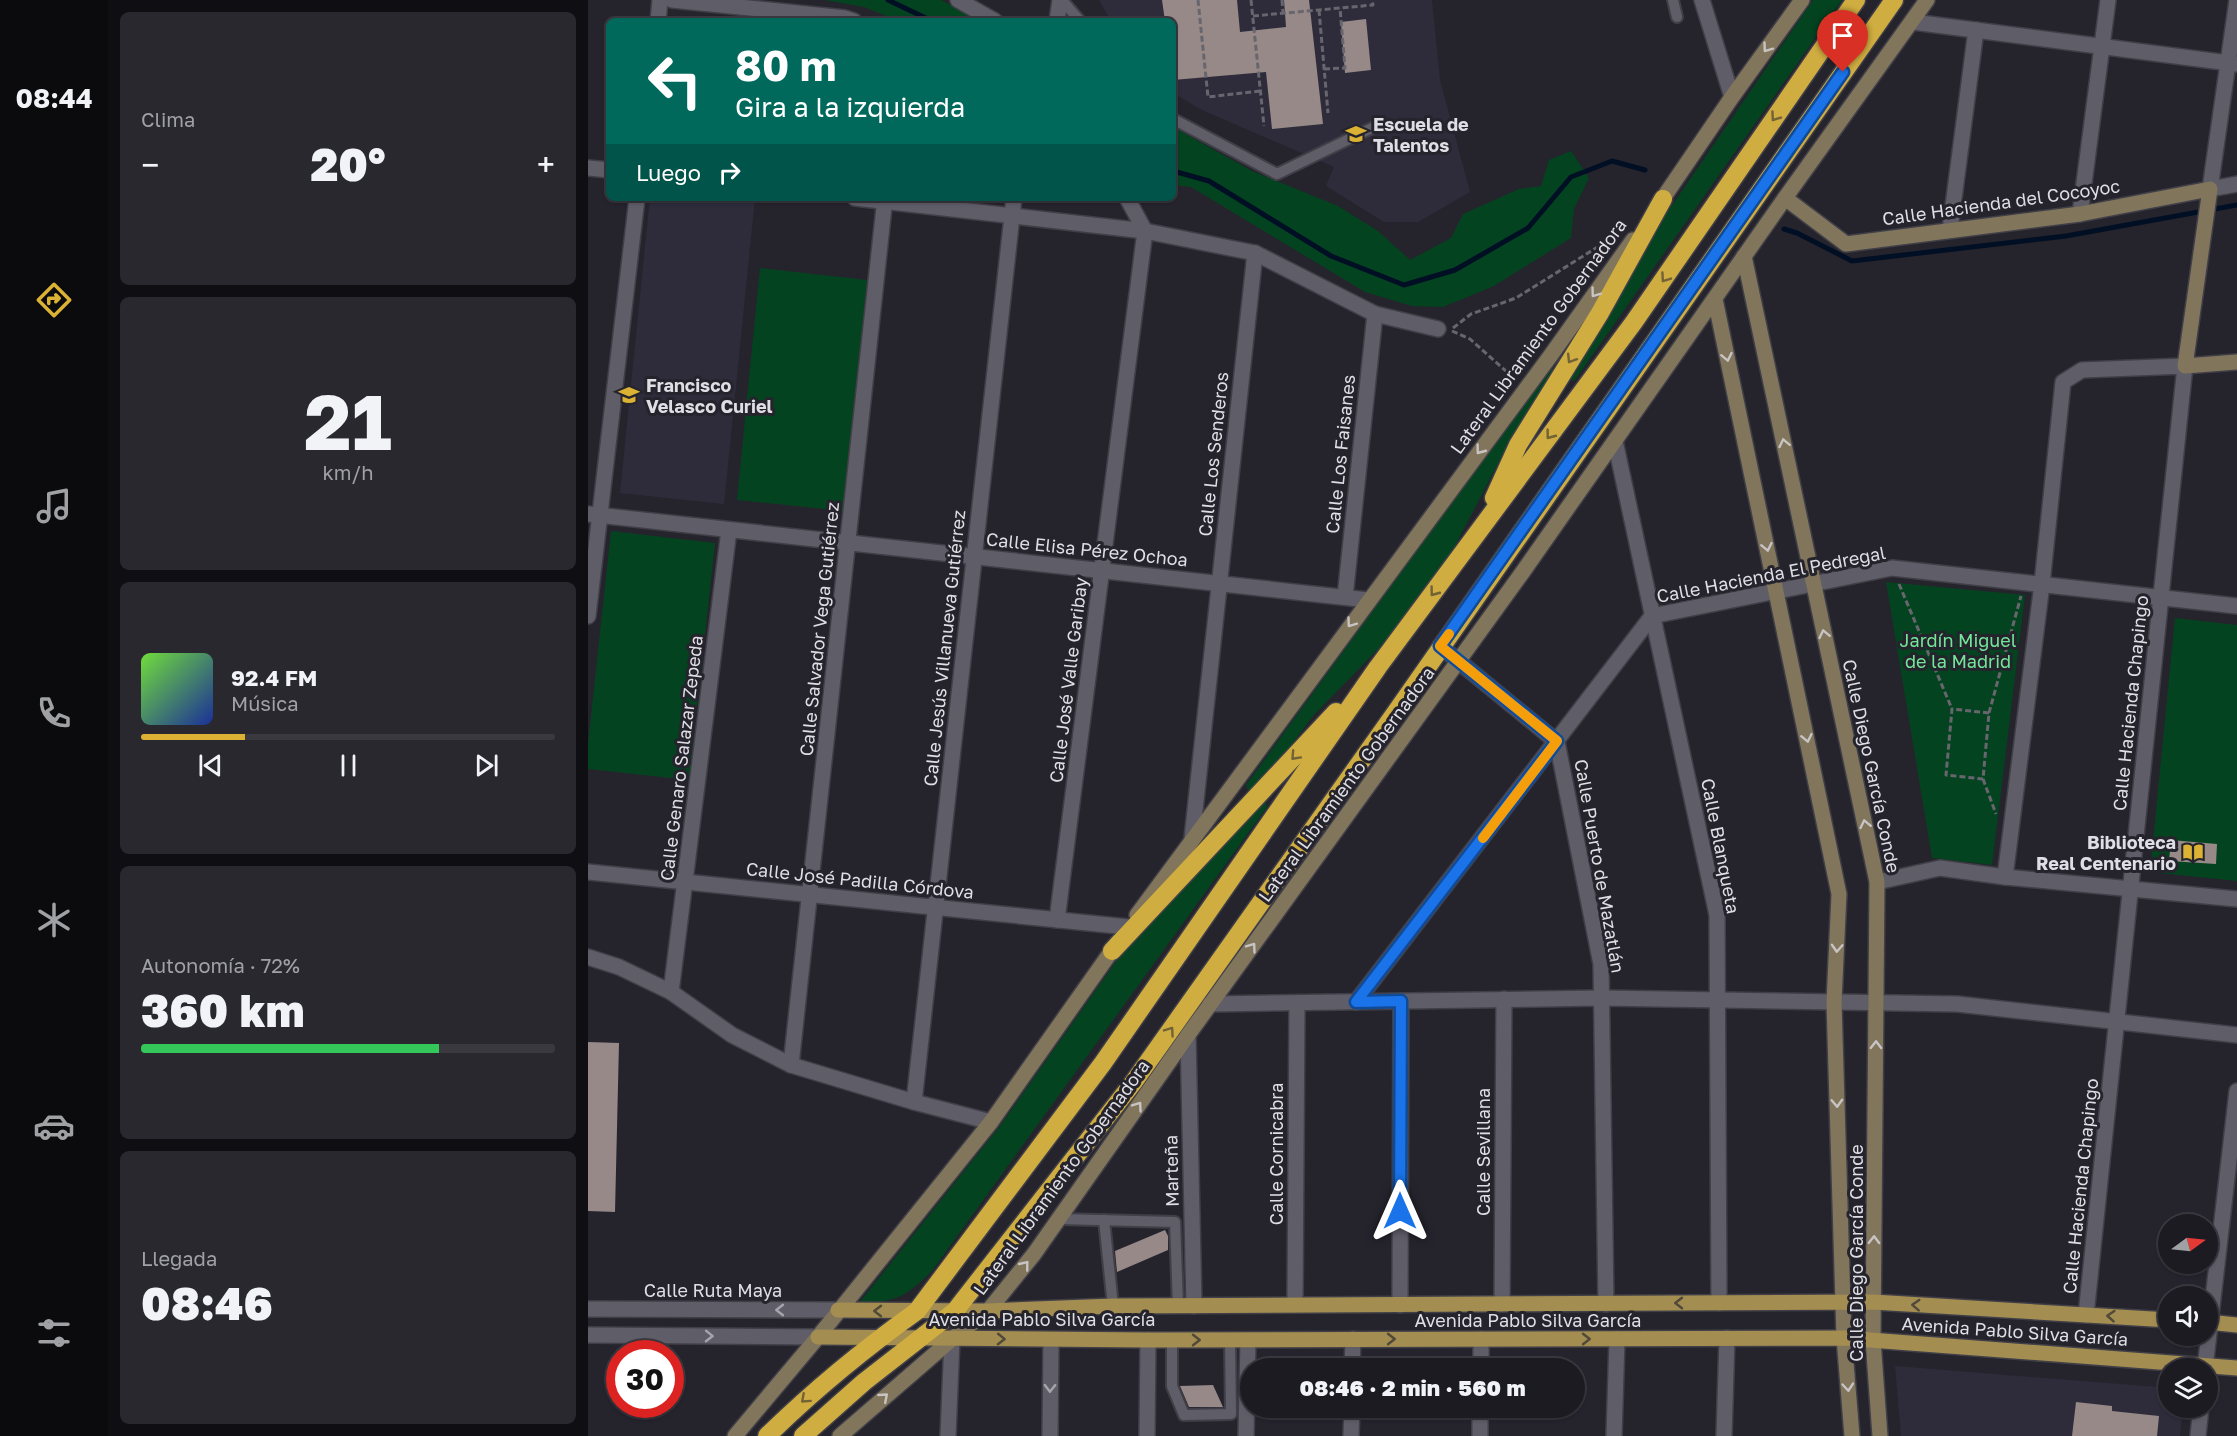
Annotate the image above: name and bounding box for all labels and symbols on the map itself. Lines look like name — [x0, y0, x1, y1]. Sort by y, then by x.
pin — [1817, 10, 1868, 72]
one-way arrow — [1764, 41, 1775, 52]
one-way arrow — [1771, 111, 1782, 122]
place label: Escuela de Talentos — [1373, 113, 1469, 156]
school or university icon: Escuela de Talentos — [1344, 122, 1368, 146]
street label: Calle Hacienda del Cocoyoc — [1881, 174, 2121, 230]
street label: Lateral Libramiento Gobernadora — [1445, 214, 1631, 458]
one-way arrow — [1661, 271, 1672, 282]
one-way arrow — [1591, 286, 1602, 297]
one-way arrow — [1719, 351, 1732, 361]
one-way arrow — [1567, 353, 1579, 363]
street label: Calle Los Senderos — [1193, 371, 1233, 537]
street label: Calle Los Faisanes — [1321, 373, 1359, 535]
place label: Francisco Velasco Curiel — [646, 374, 773, 417]
school or university icon: Francisco Velasco Curiel — [617, 383, 641, 407]
one-way arrow — [1546, 429, 1557, 440]
one-way arrow — [1778, 438, 1791, 448]
one-way arrow — [1476, 444, 1487, 455]
street label: Calle Salvador Vega Gutiérrez — [795, 501, 843, 757]
street label: Calle Jesús Villanueva Gutiérrez — [919, 509, 969, 787]
street label: Calle Elisa Pérez Ochoa — [985, 527, 1189, 571]
street label: Calle Hacienda El Pedregal — [1655, 541, 1888, 607]
one-way arrow — [1759, 542, 1772, 552]
street label: Calle José Valle Garibay — [1044, 576, 1092, 784]
one-way arrow — [1431, 586, 1442, 597]
street label: Calle Hacienda Chapingo — [2108, 594, 2152, 812]
one-way arrow — [1347, 617, 1358, 628]
one-way arrow — [1819, 629, 1832, 639]
park label: Jardín Miguel de la Madrid — [1900, 629, 2017, 672]
street label: Calle Genaro Salazar Zepeda — [655, 634, 707, 882]
street label: Calle Diego García Conde — [1839, 657, 1905, 875]
street label: Lateral Libramiento Gobernadora — [1253, 662, 1439, 906]
one-way arrow — [1799, 733, 1812, 743]
one-way arrow — [1291, 749, 1302, 759]
street label: Calle Puerto de Mazatlán — [1570, 757, 1630, 975]
street label: Calle Blanqueta — [1697, 776, 1745, 916]
one-way arrow — [1859, 820, 1872, 830]
place label: Biblioteca Real Centenario — [2036, 831, 2176, 874]
library icon: Biblioteca Real Centenario — [2181, 840, 2205, 864]
street label: Calle José Padilla Córdova — [745, 857, 975, 903]
one-way arrow — [1245, 943, 1256, 954]
one-way arrow — [1830, 944, 1843, 953]
one-way arrow — [1162, 1027, 1173, 1038]
one-way arrow — [1870, 1040, 1882, 1049]
street label: Lateral Libramiento Gobernadora — [968, 1055, 1154, 1299]
street label: Calle Hacienda Chapingo — [2058, 1077, 2102, 1295]
street label: Calle Cornicabra — [1265, 1083, 1287, 1225]
street label: Calle Sevillana — [1472, 1088, 1494, 1216]
one-way arrow — [1831, 1098, 1844, 1107]
one-way arrow — [1131, 1101, 1142, 1112]
street label: Marteña — [1159, 1135, 1183, 1207]
street label: Calle Diego García Conde — [1845, 1144, 1867, 1362]
position arrow — [1368, 1179, 1432, 1243]
north arrow — [2158, 1214, 2218, 1274]
one-way arrow — [1868, 1235, 1880, 1244]
one-way arrow — [1018, 1260, 1029, 1271]
street label: Calle Ruta Maya — [644, 1279, 782, 1301]
one-way arrow — [1675, 1297, 1684, 1309]
one-way arrow — [1911, 1298, 1920, 1311]
one-way arrow — [775, 1304, 784, 1316]
one-way arrow — [873, 1304, 882, 1317]
street label: Avenida Pablo Silva García — [929, 1308, 1155, 1330]
street label: Avenida Pablo Silva García — [1415, 1309, 1641, 1331]
one-way arrow — [2106, 1310, 2115, 1323]
street label: Avenida Pablo Silva García — [1901, 1312, 2129, 1350]
one-way arrow — [705, 1330, 714, 1342]
one-way arrow — [997, 1333, 1006, 1345]
one-way arrow — [1387, 1333, 1396, 1345]
one-way arrow — [1582, 1333, 1591, 1345]
one-way arrow — [1192, 1334, 1201, 1346]
speed limit sign: 30 — [606, 1340, 684, 1418]
one-way arrow — [1841, 1382, 1854, 1392]
one-way arrow — [1044, 1383, 1056, 1392]
one-way arrow — [801, 1392, 812, 1403]
one-way arrow — [877, 1394, 888, 1405]

